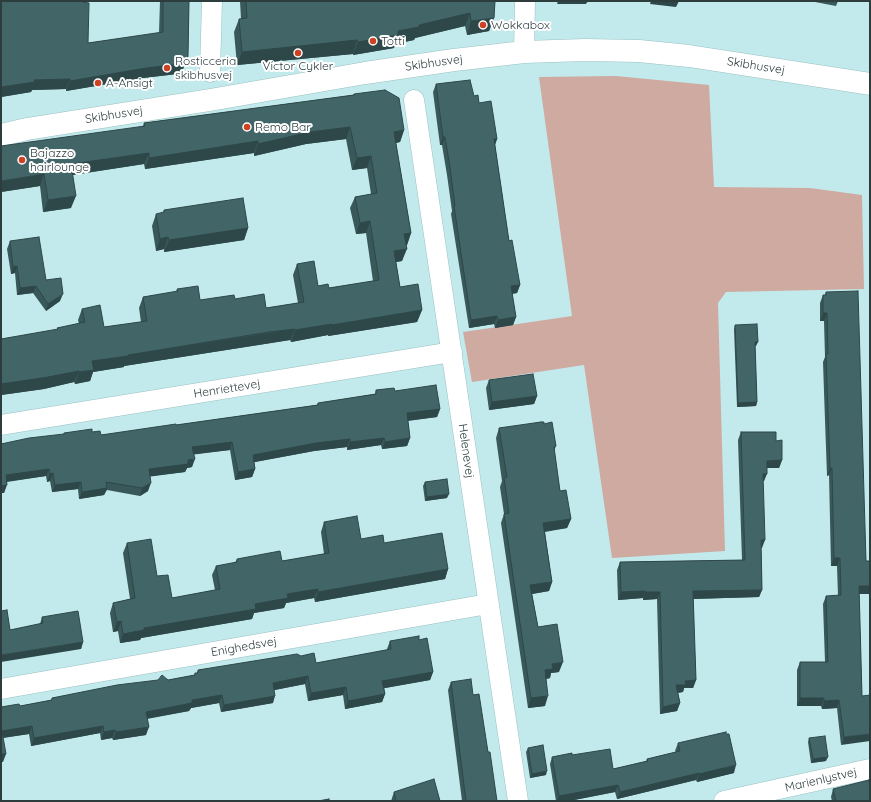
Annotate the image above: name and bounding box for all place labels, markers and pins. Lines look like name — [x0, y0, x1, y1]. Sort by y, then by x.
place label: Wokkabox — [491, 18, 550, 32]
marker: Wokkabox — [478, 20, 488, 30]
place label: Totti — [381, 34, 405, 48]
marker: Totti — [368, 36, 378, 46]
marker: Victor Cykler — [293, 48, 303, 58]
place label: Rosticceria skibhusvej — [175, 54, 236, 82]
place label: Victor Cykler — [263, 59, 333, 73]
marker: Rosticceria skibhusvej — [162, 63, 172, 73]
place label: A-Ansigt — [106, 76, 153, 90]
marker: A-Ansigt — [93, 78, 103, 88]
place label: Remo Bar — [255, 120, 311, 134]
marker: Remo Bar — [242, 122, 252, 132]
place label: Bajazzo hairlounge — [30, 146, 89, 174]
marker: Bajazzo hairlounge — [17, 155, 27, 165]

